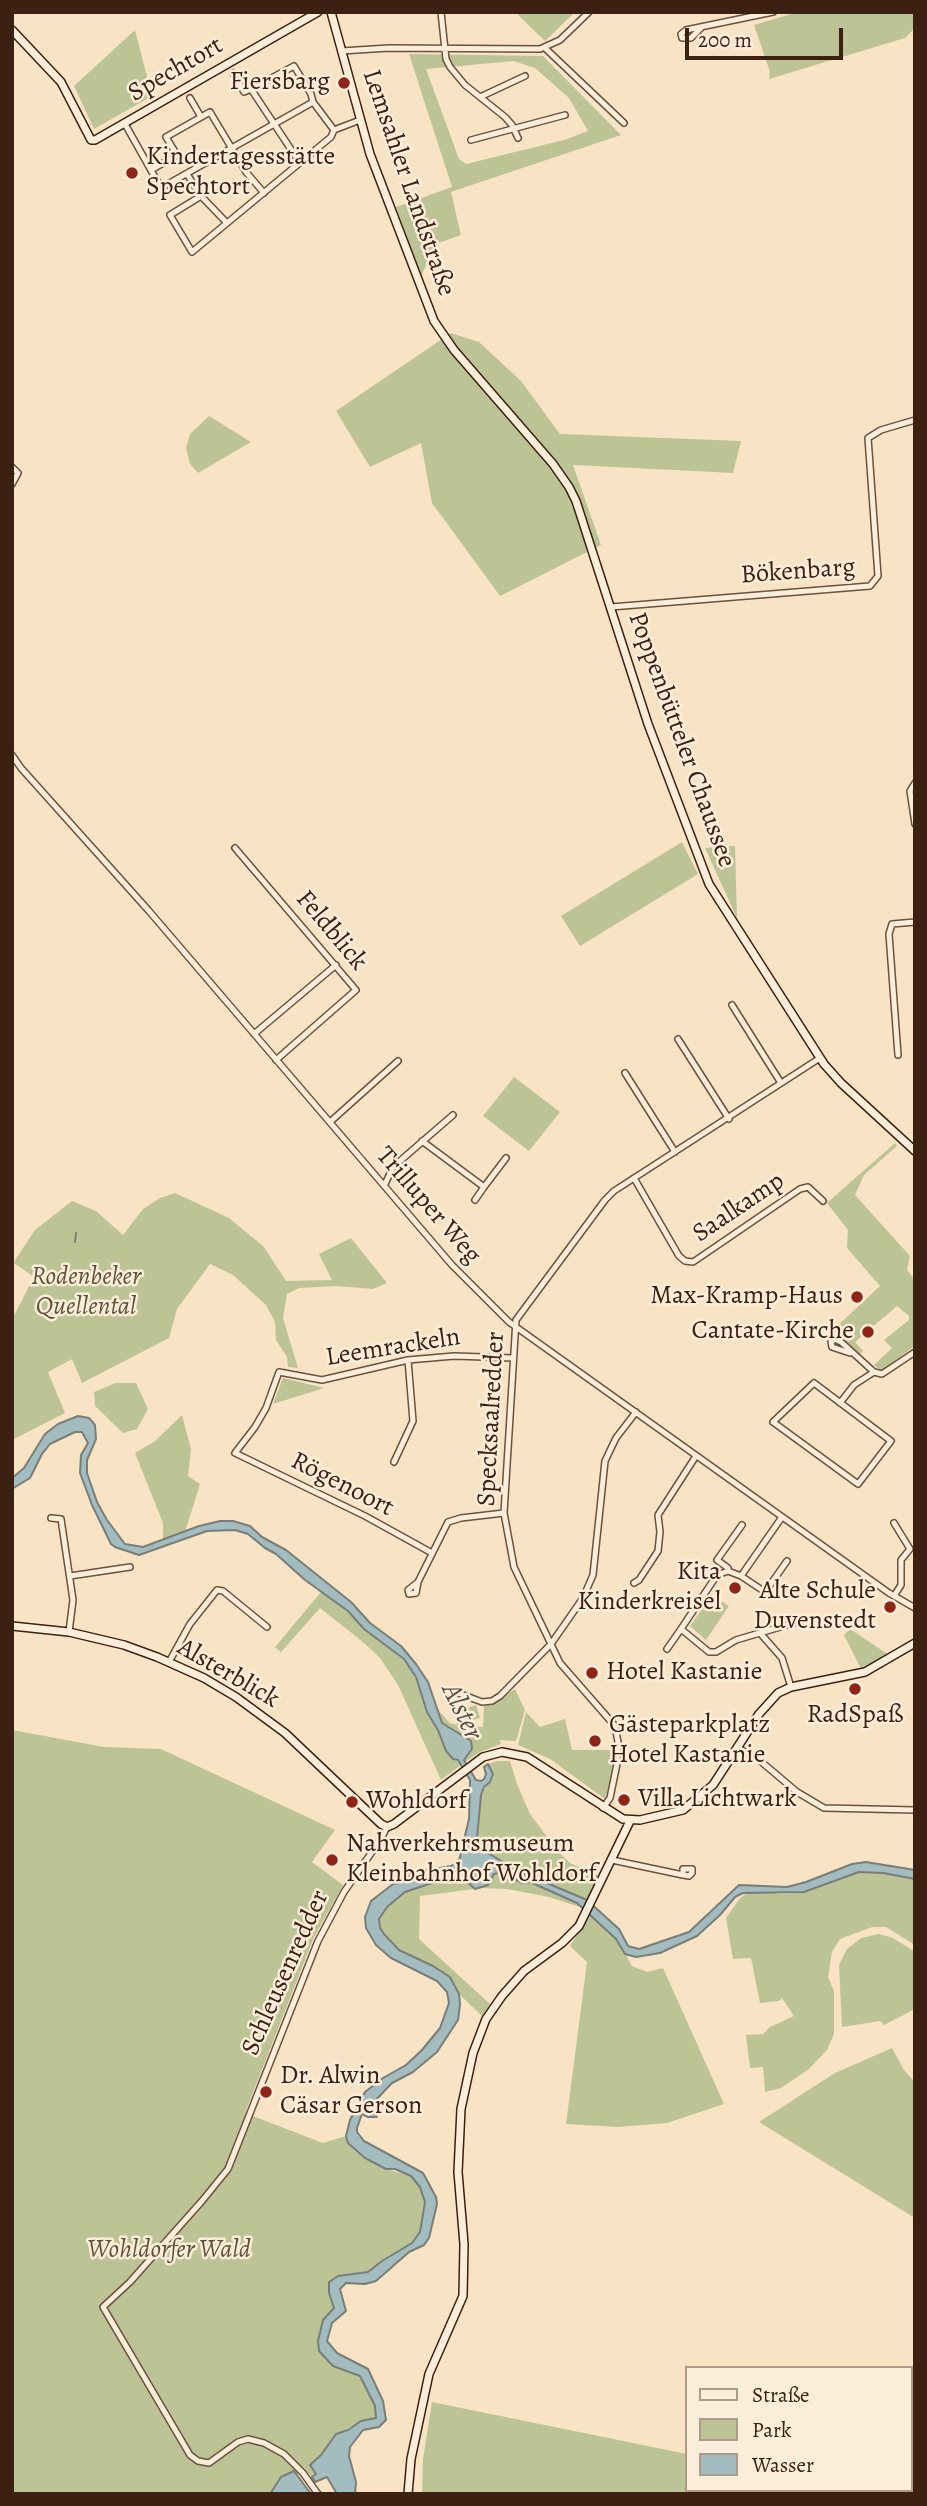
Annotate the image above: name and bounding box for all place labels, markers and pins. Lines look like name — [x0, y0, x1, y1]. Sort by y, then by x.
place label: Fiersbarg — [230, 67, 330, 99]
marker: Fiersbarg — [336, 75, 352, 91]
place label: Kindertagesstätte Spechtort — [146, 142, 335, 204]
marker: Kindertagesstätte Spechtort — [124, 165, 140, 181]
place label: Max-Kramp-Haus — [650, 1281, 843, 1313]
marker: Max-Kramp-Haus — [849, 1289, 865, 1305]
place label: Cantate-Kirche — [691, 1316, 854, 1348]
marker: Cantate-Kirche — [860, 1324, 876, 1340]
place label: Kita Kinderkreisel — [577, 1557, 721, 1618]
place label: Alte Schule Duvenstedt — [753, 1576, 876, 1638]
marker: Kita Kinderkreisel — [727, 1580, 743, 1596]
marker: Alte Schule Duvenstedt — [882, 1599, 898, 1615]
place label: Hotel Kastanie — [606, 1657, 762, 1689]
marker: Hotel Kastanie — [584, 1665, 600, 1681]
marker: RadSpaß — [847, 1681, 863, 1697]
place label: RadSpaß — [807, 1700, 903, 1732]
place label: Gästeparkplatz Hotel Kastanie — [609, 1710, 770, 1772]
marker: Gästeparkplatz Hotel Kastanie — [587, 1733, 603, 1749]
place label: Villa Lichtwark — [638, 1784, 797, 1816]
place label: Wohldorf — [366, 1786, 467, 1818]
marker: Villa Lichtwark — [616, 1792, 632, 1808]
marker: Wohldorf — [344, 1794, 360, 1810]
place label: Nahverkehrsmuseum Kleinbahnhof Wohldorf — [346, 1829, 597, 1890]
marker: Nahverkehrsmuseum Kleinbahnhof Wohldorf — [324, 1852, 340, 1868]
place label: Dr. Alwin Cäsar Gerson — [280, 2061, 422, 2122]
marker: Dr. Alwin Cäsar Gerson — [258, 2084, 274, 2100]

